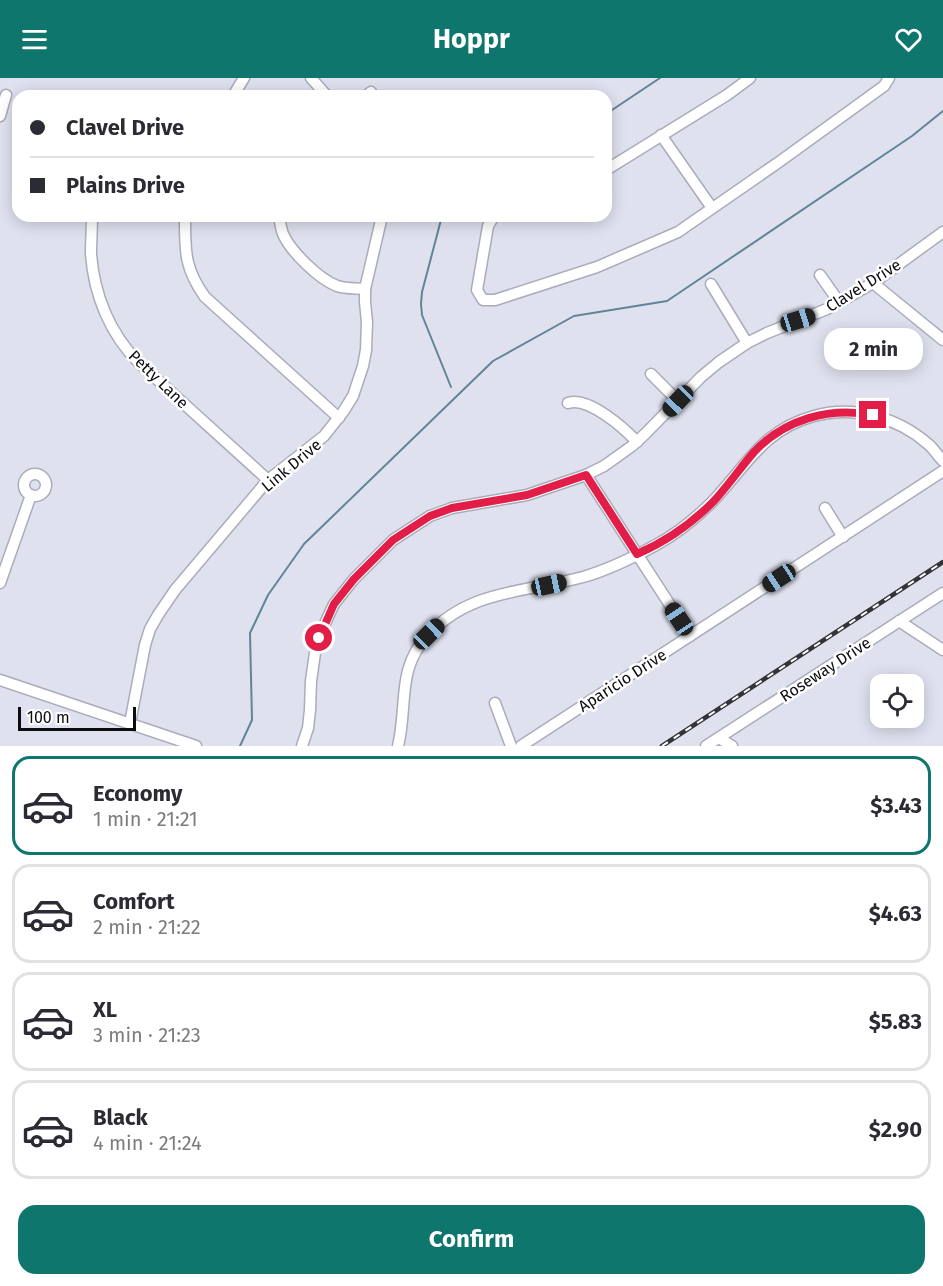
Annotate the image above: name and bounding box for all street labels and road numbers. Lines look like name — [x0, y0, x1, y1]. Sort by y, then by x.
street label: Clavel Drive — [822, 255, 904, 316]
street label: Petty Lane — [125, 346, 192, 412]
street label: Link Drive — [258, 435, 325, 496]
street label: Roseway Drive — [776, 633, 874, 706]
street label: Aparicio Drive — [575, 645, 670, 716]

